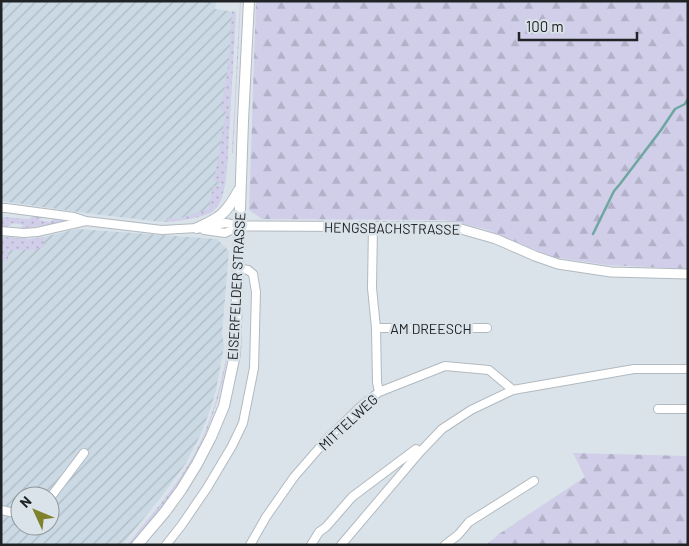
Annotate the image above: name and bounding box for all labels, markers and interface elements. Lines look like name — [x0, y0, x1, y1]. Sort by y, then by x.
scale bar — [519, 10, 636, 42]
text: 100 m — [526, 17, 564, 35]
street label: EISERFELDER STRASSE — [224, 212, 248, 360]
street label: HENGSBACHSTRASSE — [324, 218, 460, 238]
street label: AM DREESCH — [390, 320, 472, 337]
street label: MITTELWEG — [315, 390, 381, 454]
north arrow — [10, 486, 60, 536]
text: N — [16, 492, 35, 511]

